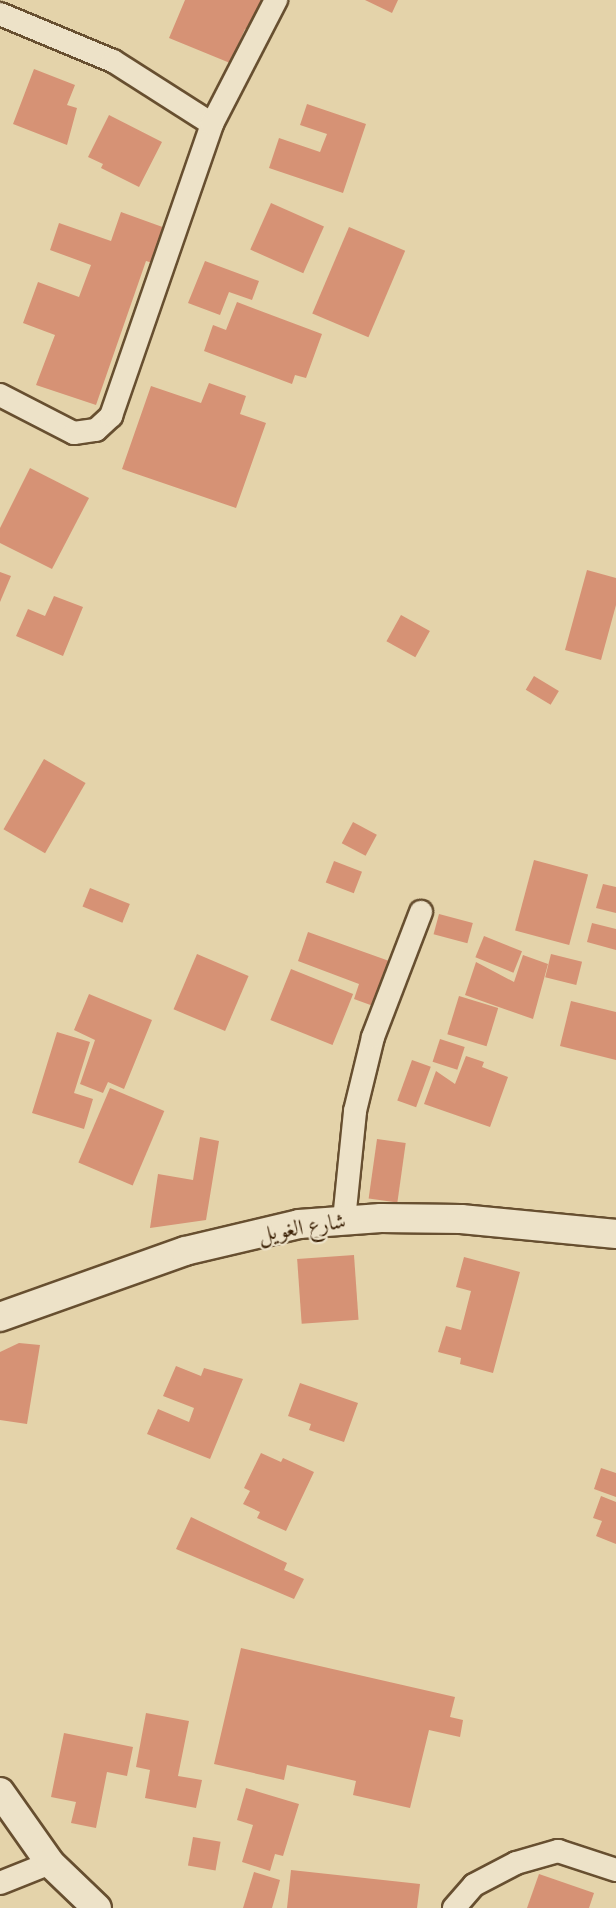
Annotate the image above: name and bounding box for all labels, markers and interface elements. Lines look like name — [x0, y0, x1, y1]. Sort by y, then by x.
street label: شارع الغويل — [256, 1208, 348, 1248]

